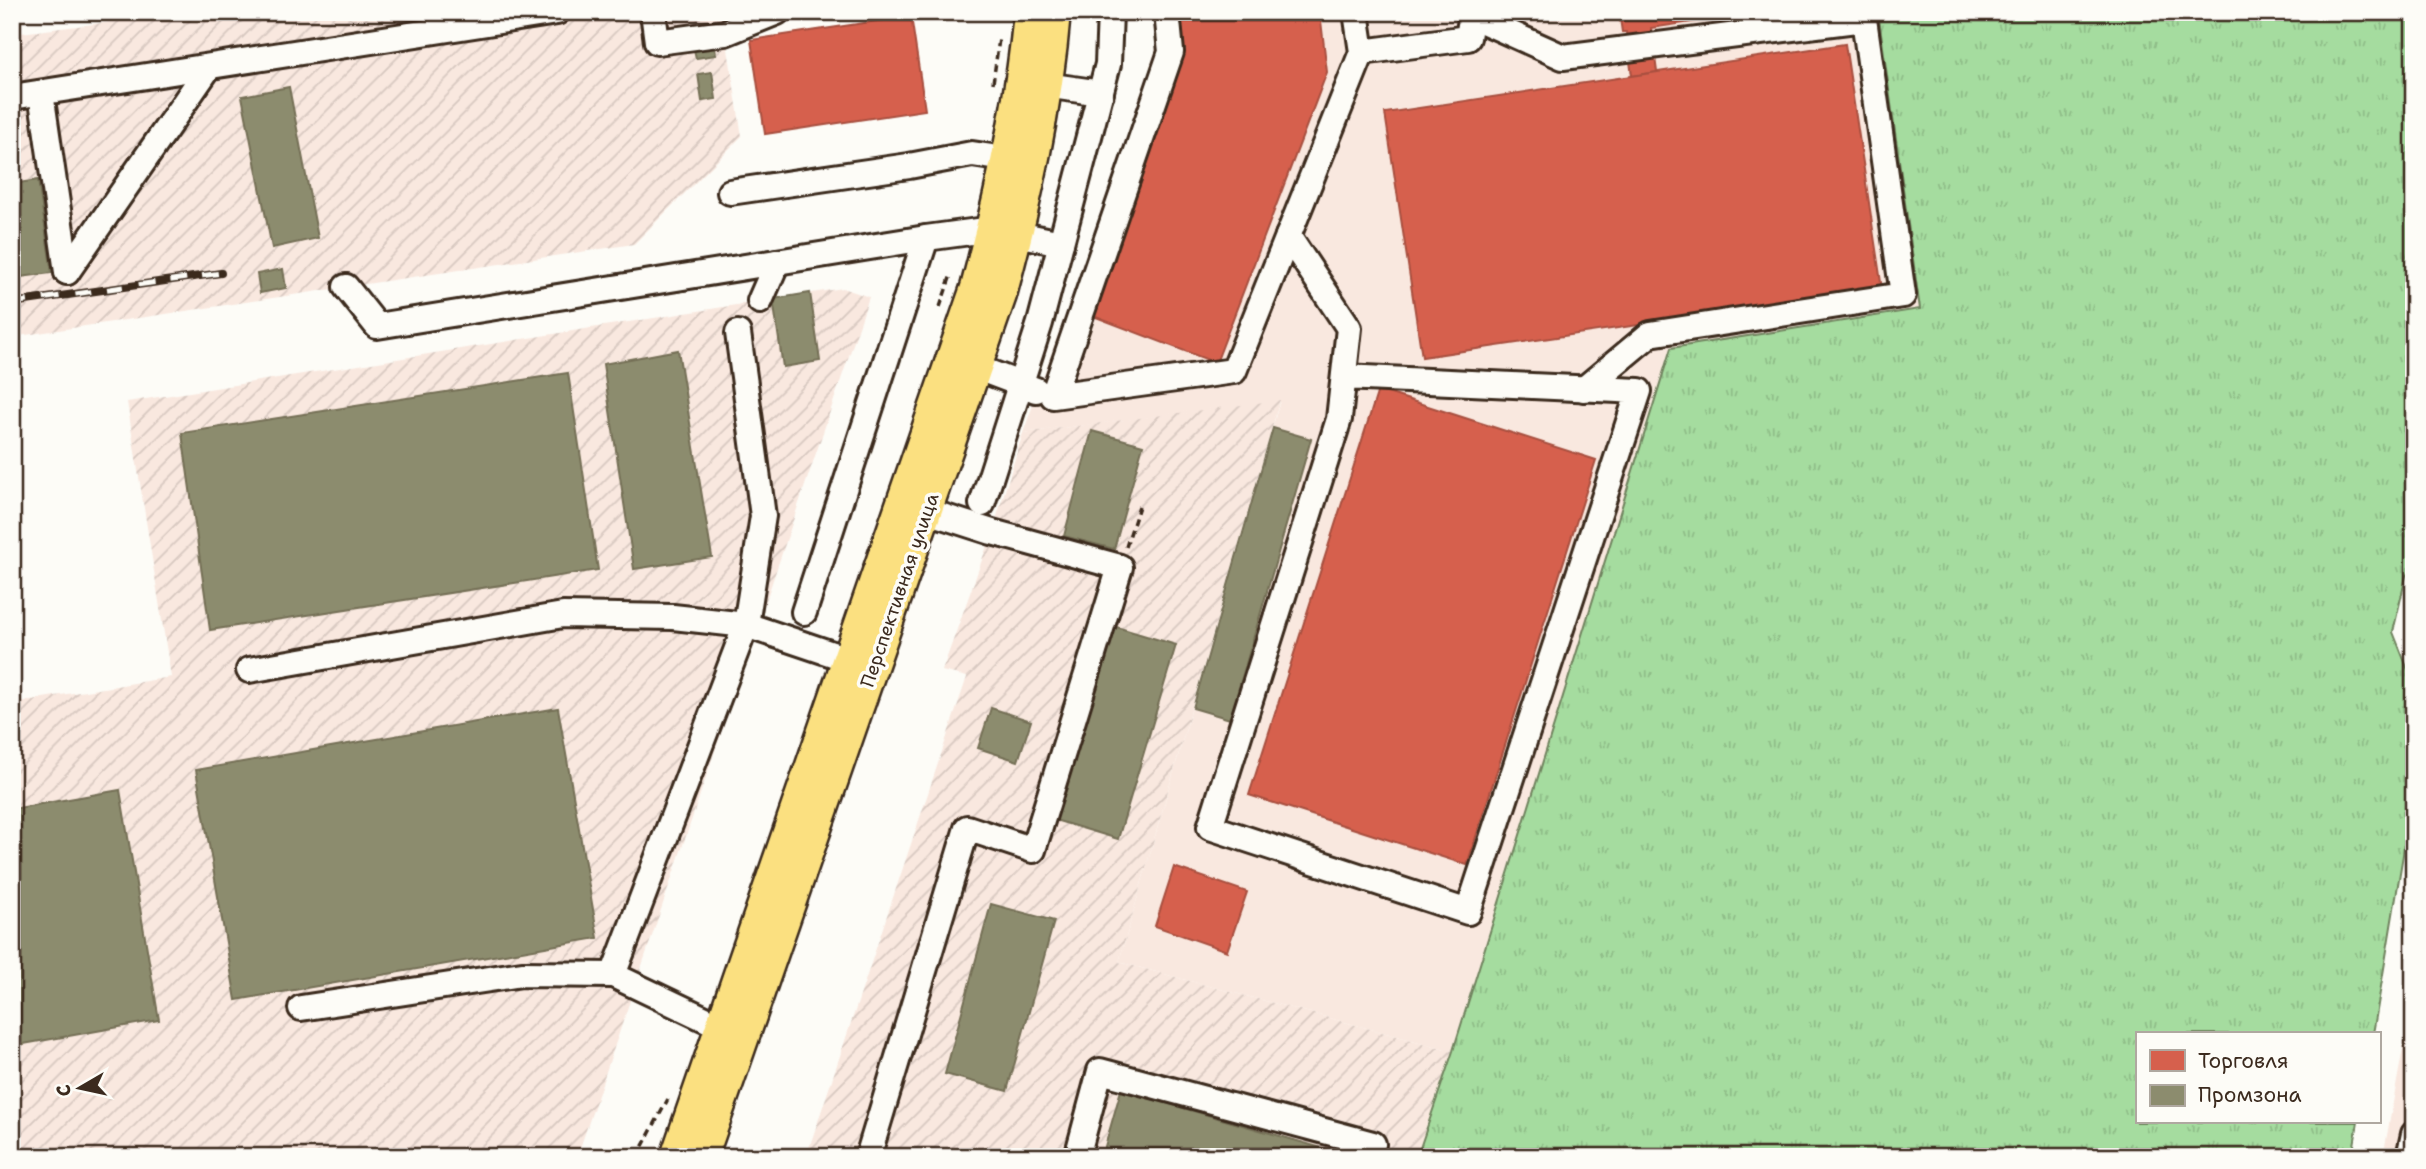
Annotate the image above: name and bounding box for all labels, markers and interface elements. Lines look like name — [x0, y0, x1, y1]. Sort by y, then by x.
street label: Перспективная улица — [854, 490, 945, 691]
legend — [2136, 1032, 2380, 1124]
text: Торговля — [2198, 1047, 2288, 1075]
north arrow — [46, 1054, 116, 1124]
text: Промзона — [2198, 1081, 2301, 1109]
text: С — [50, 1083, 77, 1098]

